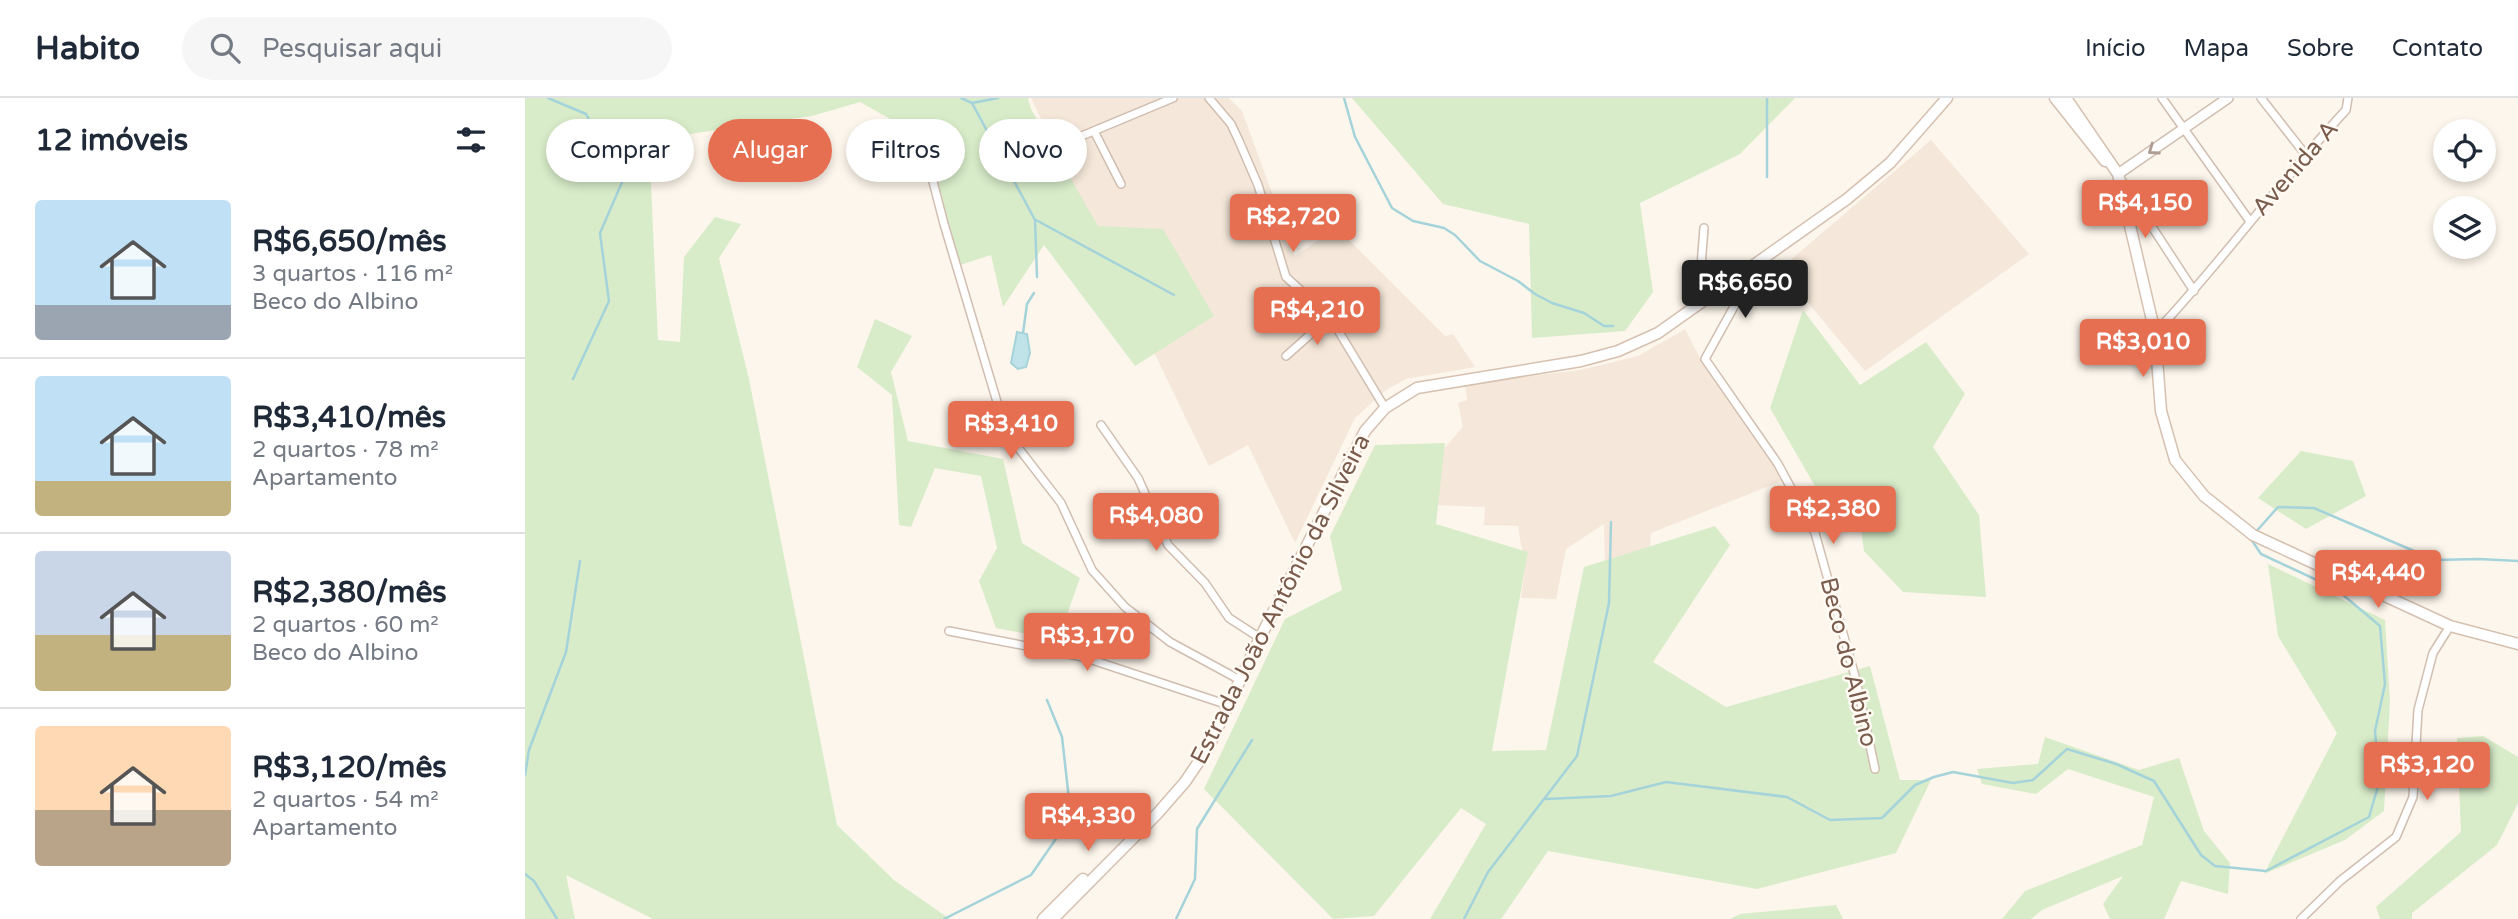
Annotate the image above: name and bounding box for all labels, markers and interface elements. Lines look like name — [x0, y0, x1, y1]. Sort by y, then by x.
search box — [182, 17, 672, 80]
text: Habito — [35, 29, 140, 68]
icon: search — [206, 29, 244, 67]
text: Pesquisar aqui — [262, 33, 442, 64]
text: Início — [2085, 34, 2146, 63]
text: Mapa — [2184, 34, 2249, 63]
text: Sobre — [2287, 34, 2354, 63]
text: Contato — [2392, 34, 2483, 63]
street label: Avenida A — [2246, 115, 2345, 222]
chip: Comprar — [546, 119, 694, 182]
chip: Alugar — [708, 119, 832, 182]
chip: Filtros — [846, 119, 965, 182]
chip: Novo — [979, 119, 1087, 182]
map controls — [2433, 119, 2496, 259]
button: locate — [2433, 119, 2496, 182]
icon: filters — [452, 121, 490, 159]
text: 12 imóveis — [35, 122, 188, 159]
one-way arrow — [2148, 142, 2161, 154]
pin: R$4,150 — [2080, 180, 2210, 240]
text: R$4,150 — [2098, 189, 2192, 217]
pin: R$2,720 — [1228, 194, 1358, 254]
button: layers — [2433, 196, 2496, 259]
text: R$2,720 — [1246, 203, 1340, 231]
text: R$6,650/mês — [252, 223, 447, 260]
icon: home — [91, 228, 175, 312]
text: 3 quartos · 116 m² — [252, 260, 453, 288]
pin: R$6,650 — [1680, 260, 1810, 320]
text: R$6,650 — [1698, 269, 1792, 297]
text: Beco do Albino — [252, 288, 418, 316]
pin: R$4,210 — [1252, 288, 1382, 347]
text: R$4,210 — [1270, 296, 1364, 324]
pin: R$3,010 — [2078, 320, 2208, 379]
text: R$3,010 — [2096, 328, 2190, 356]
text: R$3,410/mês — [252, 399, 446, 436]
pin: R$3,410 — [946, 402, 1076, 461]
icon: home — [91, 404, 175, 488]
text: R$3,410 — [964, 410, 1058, 438]
street label: Estrada João Antônio da Silveira — [1184, 429, 1377, 769]
text: 2 quartos · 78 m² — [252, 436, 439, 464]
text: Apartamento — [252, 464, 397, 492]
pin: R$2,380 — [1768, 486, 1898, 546]
pin: R$4,080 — [1091, 494, 1221, 553]
text: R$2,380 — [1786, 495, 1880, 523]
text: R$4,080 — [1109, 502, 1203, 530]
pin: R$4,440 — [2313, 550, 2443, 610]
text: R$4,440 — [2331, 559, 2425, 587]
text: R$2,380/mês — [252, 574, 447, 611]
street label: Beco do Albino — [1813, 574, 1884, 750]
icon: home — [91, 579, 175, 663]
text: 2 quartos · 60 m² — [252, 611, 439, 639]
pin: R$3,170 — [1022, 614, 1152, 673]
text: R$3,170 — [1040, 622, 1134, 650]
text: Beco do Albino — [252, 639, 418, 667]
pin: R$3,120 — [2362, 742, 2492, 802]
text: R$3,120/mês — [252, 749, 447, 786]
text: R$3,120 — [2380, 751, 2474, 779]
icon: home — [91, 754, 175, 838]
text: 2 quartos · 54 m² — [252, 786, 439, 814]
pin: R$4,330 — [1023, 794, 1153, 853]
text: R$4,330 — [1041, 802, 1135, 830]
text: Apartamento — [252, 814, 397, 842]

